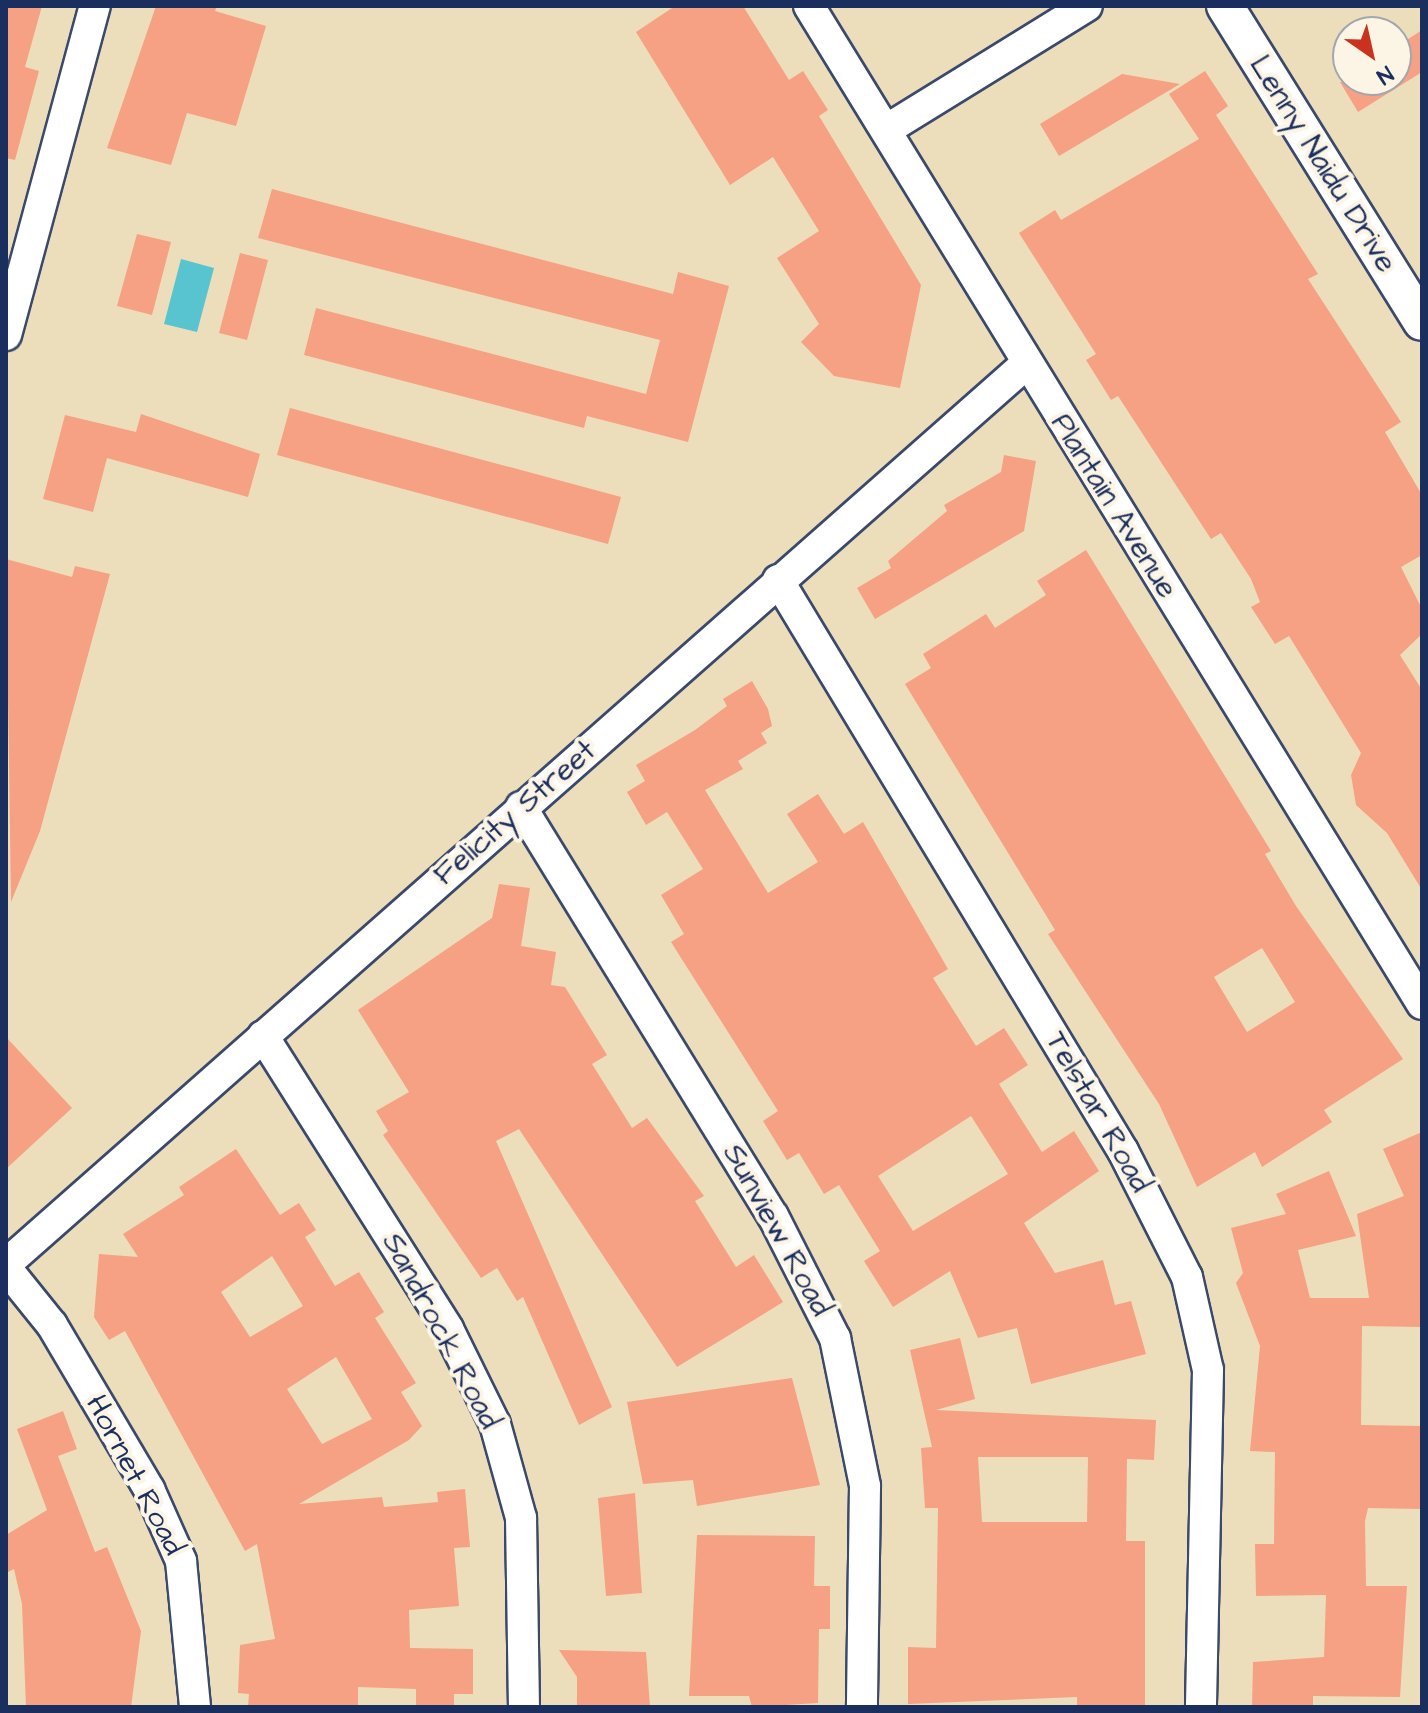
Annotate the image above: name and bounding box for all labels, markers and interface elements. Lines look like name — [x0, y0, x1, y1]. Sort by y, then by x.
north arrow — [1332, 16, 1412, 96]
street label: Lenny Naidu Drive — [1242, 49, 1404, 279]
street label: Plantain Avenue — [1043, 407, 1185, 605]
street label: Felicity Street — [427, 733, 603, 893]
street label: Telstar Road — [1038, 1025, 1158, 1199]
street label: Sunview Road — [715, 1138, 839, 1322]
street label: Sandrock Road — [374, 1227, 508, 1435]
street label: Hornet Road — [78, 1389, 192, 1561]

